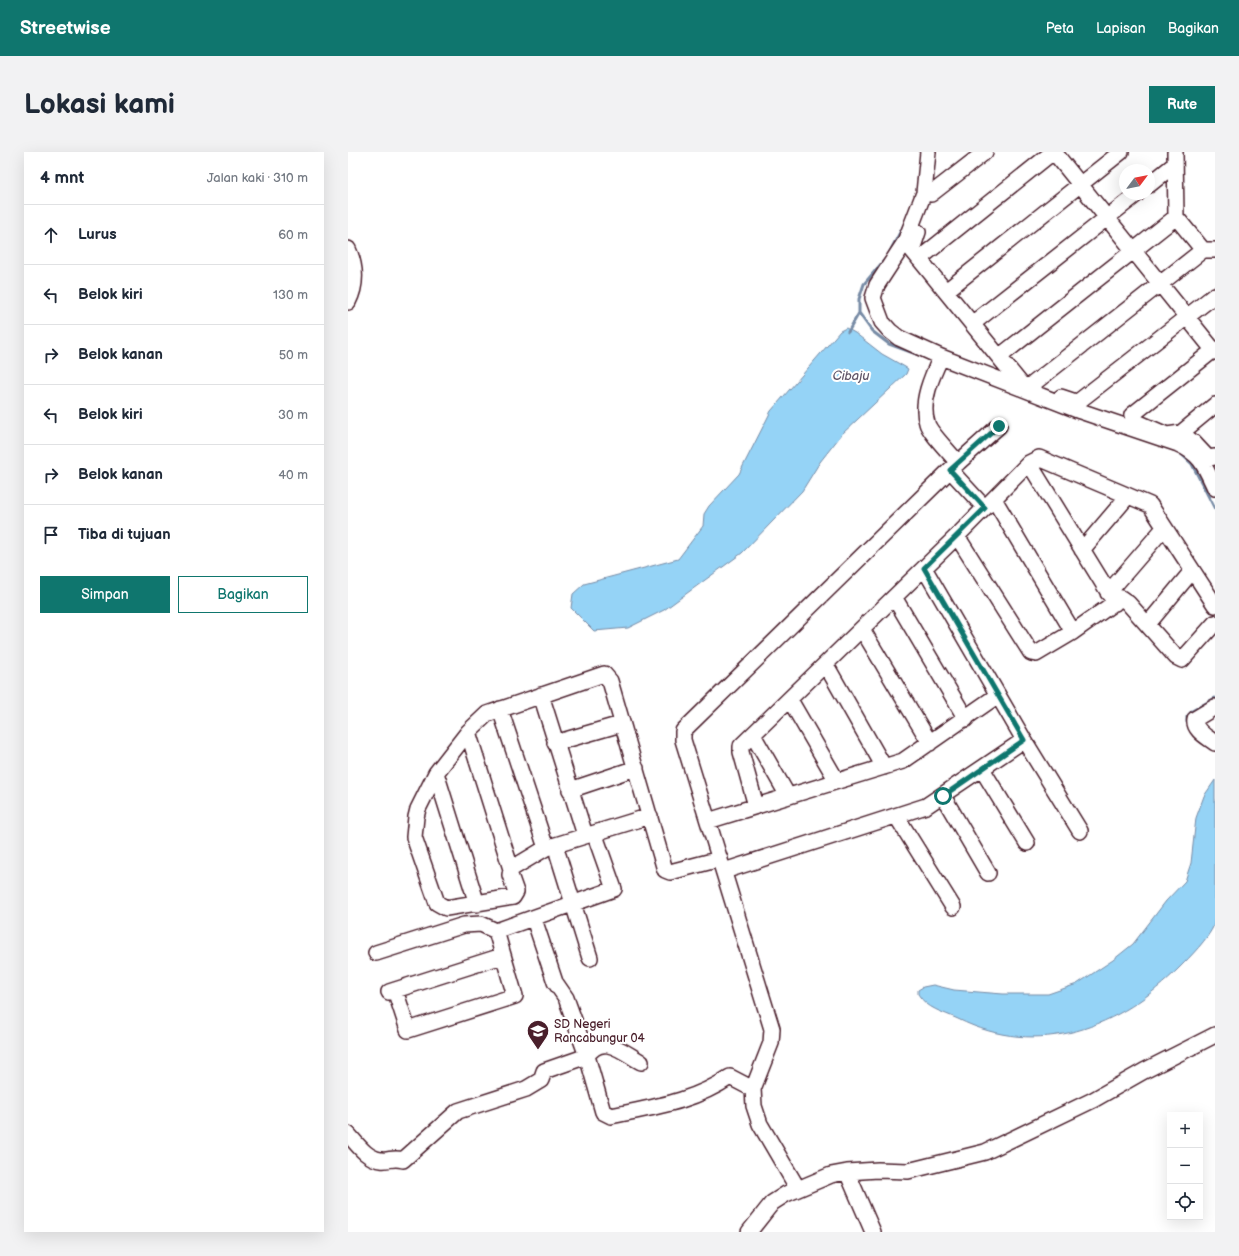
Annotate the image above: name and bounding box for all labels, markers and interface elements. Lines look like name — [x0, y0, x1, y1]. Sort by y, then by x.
text: Streetwise — [20, 17, 111, 40]
text: Peta — [1046, 20, 1074, 37]
text: Lapisan — [1096, 20, 1146, 37]
text: Bagikan — [1168, 20, 1219, 37]
button: Rute — [1149, 86, 1215, 123]
text: Lokasi kami — [24, 88, 175, 121]
north arrow — [1119, 164, 1155, 200]
text: 4 mnt — [40, 168, 84, 188]
text: Jalan kaki · 310 m — [207, 170, 308, 186]
icon: ahead — [40, 224, 62, 246]
text: Lurus — [78, 225, 117, 244]
text: 60 m — [278, 227, 308, 243]
icon: left — [40, 284, 62, 306]
text: Belok kiri — [78, 285, 143, 304]
text: 130 m — [273, 287, 308, 303]
icon: right — [40, 344, 62, 366]
text: Belok kanan — [78, 345, 163, 364]
text: 50 m — [279, 347, 308, 363]
water label: Cibaju — [832, 368, 870, 384]
icon: left — [40, 404, 62, 426]
text: Belok kiri — [78, 405, 143, 424]
text: 30 m — [278, 407, 308, 423]
route end — [990, 417, 1008, 435]
icon: right — [40, 464, 62, 486]
text: Belok kanan — [78, 465, 163, 484]
text: 40 m — [278, 467, 308, 483]
icon: arrive — [40, 524, 62, 546]
text: Tiba di tujuan — [78, 525, 171, 544]
button: Simpan — [40, 576, 170, 613]
button: Bagikan — [178, 576, 308, 613]
route start — [934, 787, 952, 805]
place label: SD Negeri Rancabungur 04 — [554, 1017, 646, 1046]
school or university icon: SD Negeri Rancabungur 04 — [525, 1018, 551, 1051]
map controls — [1167, 1112, 1203, 1220]
button: + — [1167, 1112, 1203, 1148]
button: − — [1167, 1148, 1203, 1184]
button: locate — [1167, 1184, 1203, 1220]

